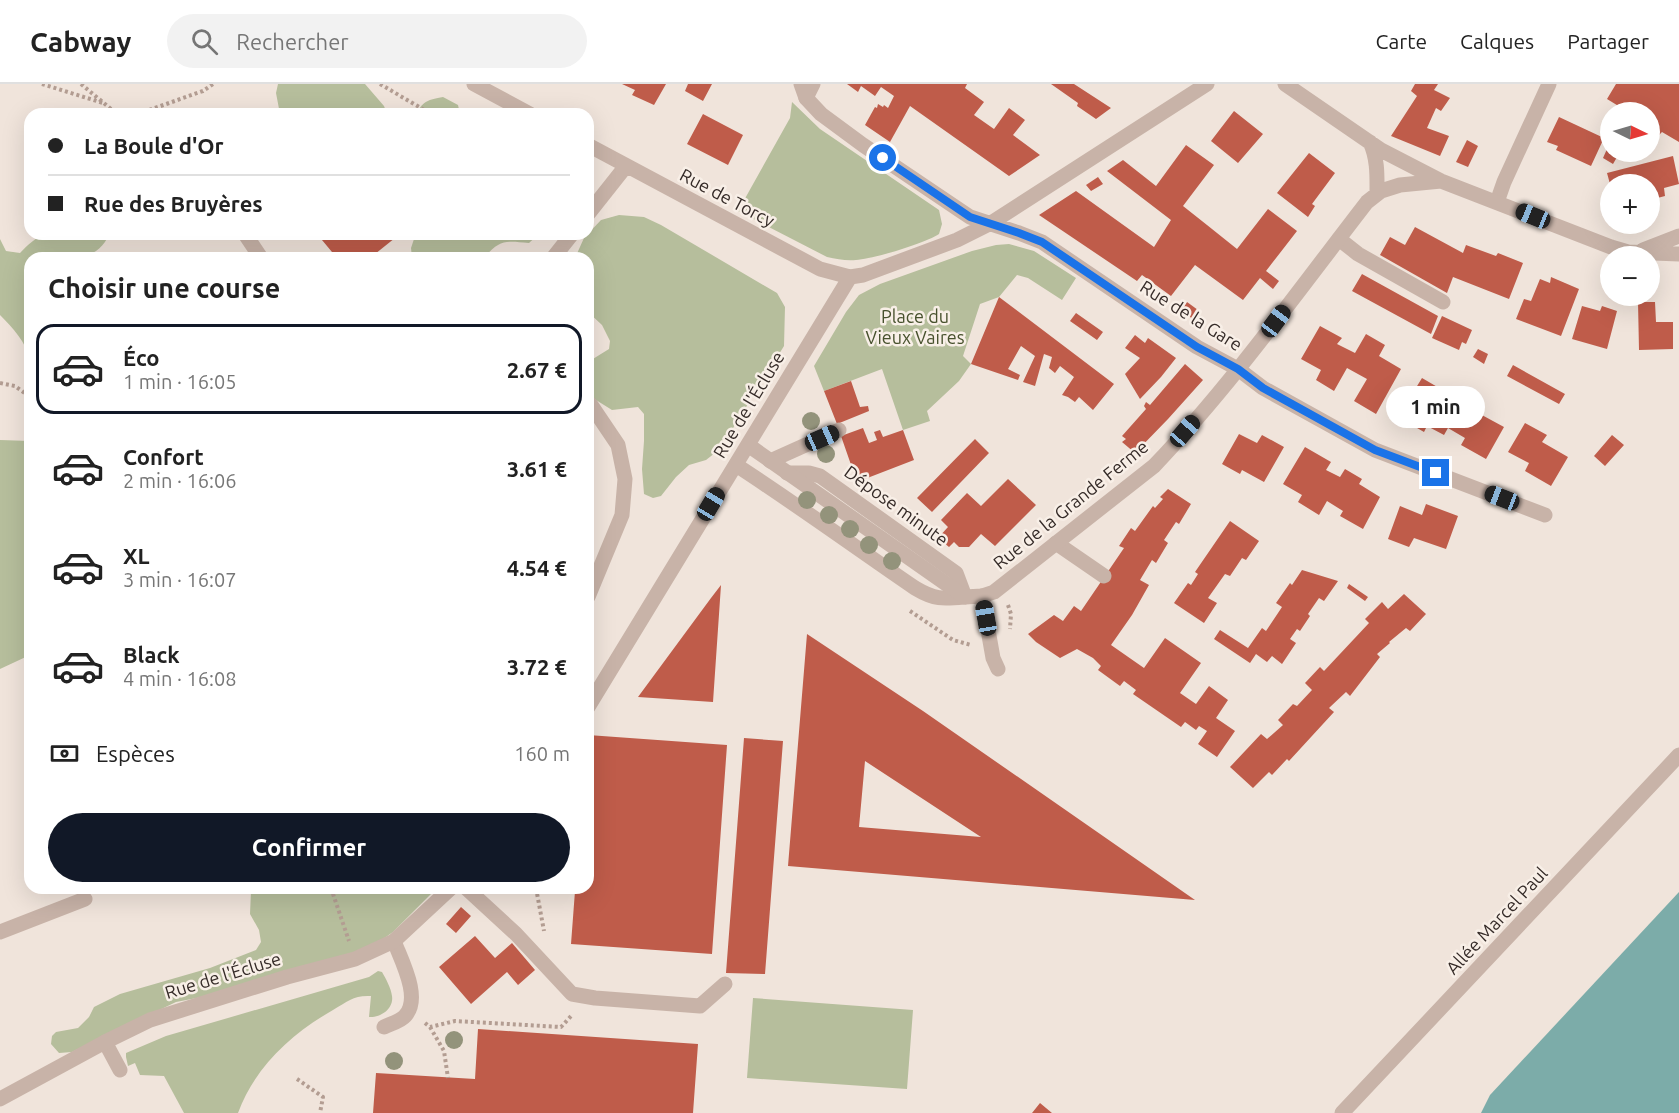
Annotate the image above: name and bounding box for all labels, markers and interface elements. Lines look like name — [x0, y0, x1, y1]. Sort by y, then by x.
search box — [167, 14, 587, 68]
icon: search — [188, 25, 221, 58]
text: Cabway — [30, 26, 131, 57]
text: Rechercher — [236, 29, 349, 54]
text: Carte — [1376, 29, 1427, 53]
text: Calques — [1460, 29, 1534, 53]
text: Partager — [1567, 29, 1649, 53]
north arrow — [1600, 102, 1660, 162]
map controls — [1600, 102, 1660, 306]
text: La Boule d'Or — [84, 133, 224, 158]
route start — [869, 144, 896, 171]
street label: Rue de Torcy — [677, 164, 778, 230]
button: + — [1600, 174, 1660, 234]
text: Rue des Bruyères — [84, 191, 263, 216]
car — [1513, 201, 1553, 231]
button: − — [1600, 246, 1660, 306]
text: Choisir une course — [48, 273, 280, 303]
street label: Rue de la Gare — [1137, 276, 1246, 354]
car — [1258, 301, 1294, 341]
park label: Place du Vieux Vaires — [865, 306, 965, 347]
icon: car — [51, 342, 105, 396]
text: Éco — [123, 345, 160, 370]
street label: Rue de l'Écluse — [708, 347, 788, 461]
text: 2.67 € — [507, 357, 567, 382]
text: 1 min · 16:05 — [123, 370, 237, 393]
callout: 1 min — [1386, 386, 1486, 428]
text: 1 min — [1410, 395, 1461, 418]
car — [1166, 412, 1204, 450]
car — [802, 422, 842, 454]
street label: Rue de la Grande Ferme — [989, 436, 1152, 573]
icon: car — [51, 441, 105, 495]
text: Confort — [123, 444, 204, 469]
text: 3.61 € — [507, 456, 567, 481]
route end — [1422, 459, 1449, 486]
street label: Dépose minute — [841, 461, 952, 549]
text: 2 min · 16:06 — [123, 469, 237, 492]
car — [1482, 483, 1522, 513]
car — [694, 484, 728, 524]
icon: car — [51, 540, 105, 594]
text: XL — [123, 543, 150, 568]
text: 4.54 € — [507, 555, 567, 580]
text: 3 min · 16:07 — [123, 568, 237, 591]
car — [974, 599, 998, 637]
icon: car — [51, 639, 105, 693]
text: Black — [123, 642, 180, 667]
text: 3.72 € — [507, 654, 567, 679]
text: 4 min · 16:08 — [123, 667, 237, 690]
icon: cash — [48, 737, 81, 770]
text: Espèces — [96, 741, 175, 766]
text: 160 m — [514, 742, 570, 765]
button: Confirmer — [48, 813, 570, 882]
street label: Allée Marcel Paul — [1442, 863, 1551, 978]
street label: Rue de l'Écluse — [162, 947, 283, 1002]

